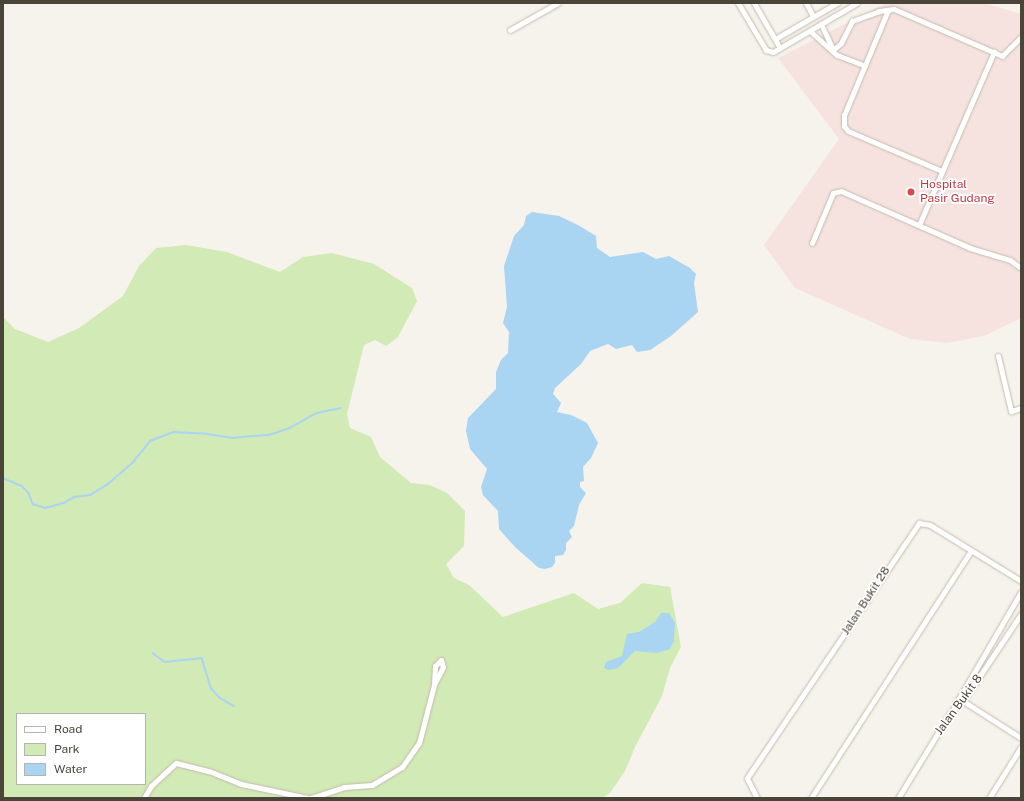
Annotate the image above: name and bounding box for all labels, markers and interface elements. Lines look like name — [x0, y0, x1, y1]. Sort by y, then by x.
place label: Hospital Pasir Gudang — [920, 178, 995, 206]
marker: Hospital Pasir Gudang — [905, 186, 917, 198]
street label: Jalan Bukit 28 — [839, 564, 893, 638]
street label: Jalan Bukit 8 — [932, 672, 986, 738]
legend — [16, 713, 146, 785]
text: Road — [54, 722, 82, 736]
text: Park — [54, 742, 80, 756]
text: Water — [54, 762, 87, 776]

